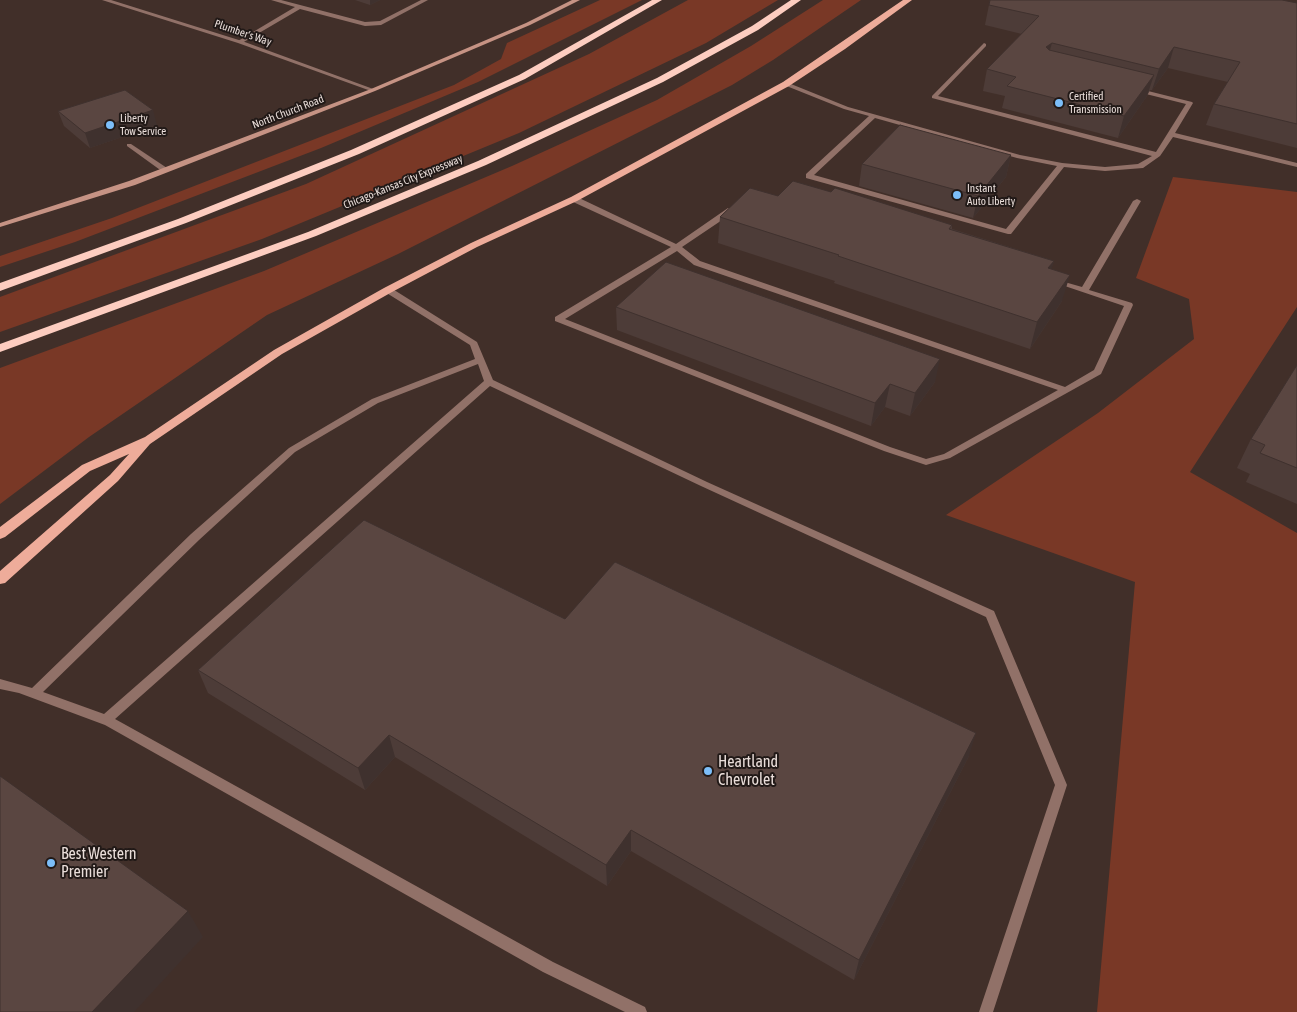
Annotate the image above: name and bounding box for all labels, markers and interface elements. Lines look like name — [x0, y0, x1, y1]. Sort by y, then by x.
street label: Plumber's Way — [213, 17, 273, 49]
place label: Certified Transmission — [1069, 90, 1122, 116]
street label: North Church Road — [250, 92, 326, 132]
marker: Certified Transmission — [1053, 97, 1065, 109]
place label: Liberty Tow Service — [120, 112, 166, 138]
marker: Liberty Tow Service — [104, 119, 116, 131]
street label: Chicago-Kansas City Expressway — [341, 152, 465, 212]
place label: Instant Auto Liberty — [967, 182, 1015, 208]
marker: Instant Auto Liberty — [951, 189, 963, 201]
place label: Heartland Chevrolet — [718, 752, 778, 790]
marker: Heartland Chevrolet — [702, 765, 714, 777]
place label: Best Western Premier — [61, 844, 137, 882]
marker: Best Western Premier — [45, 857, 57, 869]

